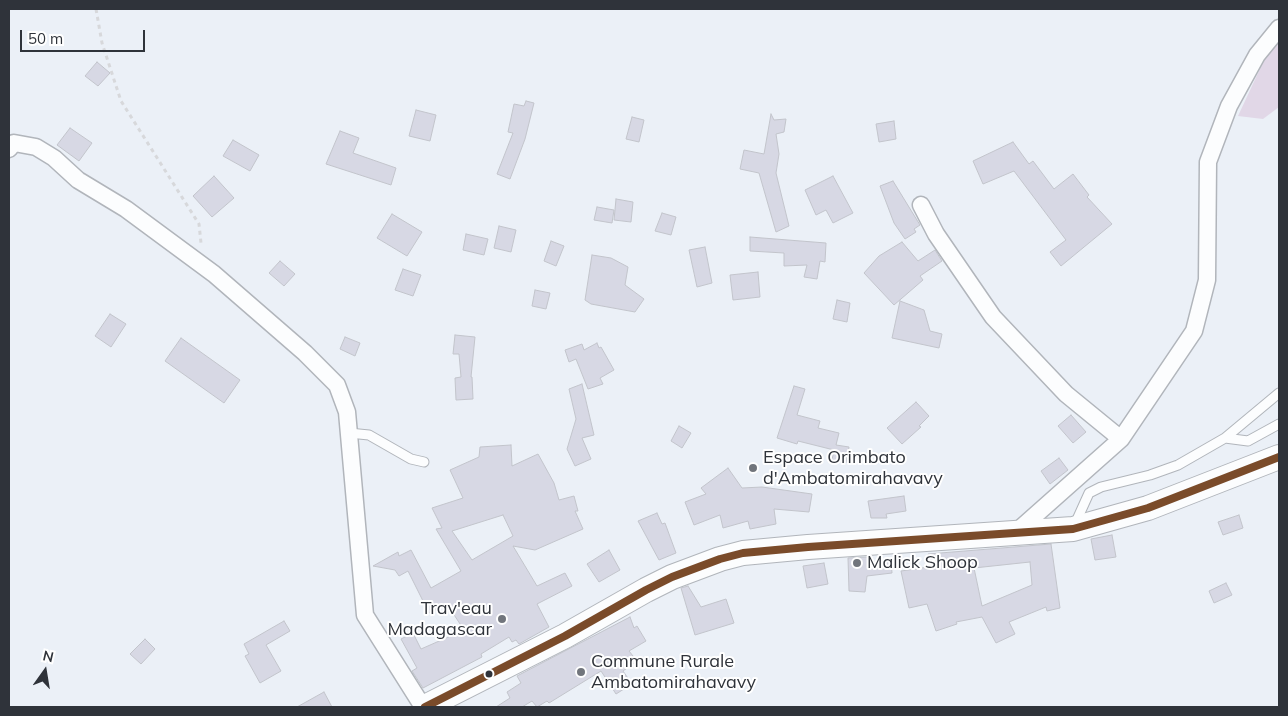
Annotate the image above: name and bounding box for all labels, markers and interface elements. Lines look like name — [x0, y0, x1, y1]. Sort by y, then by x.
scale bar — [22, 20, 148, 52]
text: 50 m — [28, 29, 63, 48]
place label: Espace Orimbato d'Ambatomirahavavy — [763, 447, 943, 489]
marker: Espace Orimbato d'Ambatomirahavavy — [747, 462, 759, 474]
place label: Malick Shoop — [867, 552, 978, 574]
marker: Malick Shoop — [851, 557, 863, 569]
place label: Trav'eau Madagascar — [387, 598, 492, 640]
marker: Trav'eau Madagascar — [496, 613, 508, 625]
north arrow — [20, 646, 70, 696]
text: N — [41, 646, 56, 666]
place label: Commune Rurale Ambatomirahavavy — [591, 651, 756, 694]
marker: Commune Rurale Ambatomirahavavy — [575, 666, 587, 678]
unlabelled marker — [484, 669, 494, 679]

